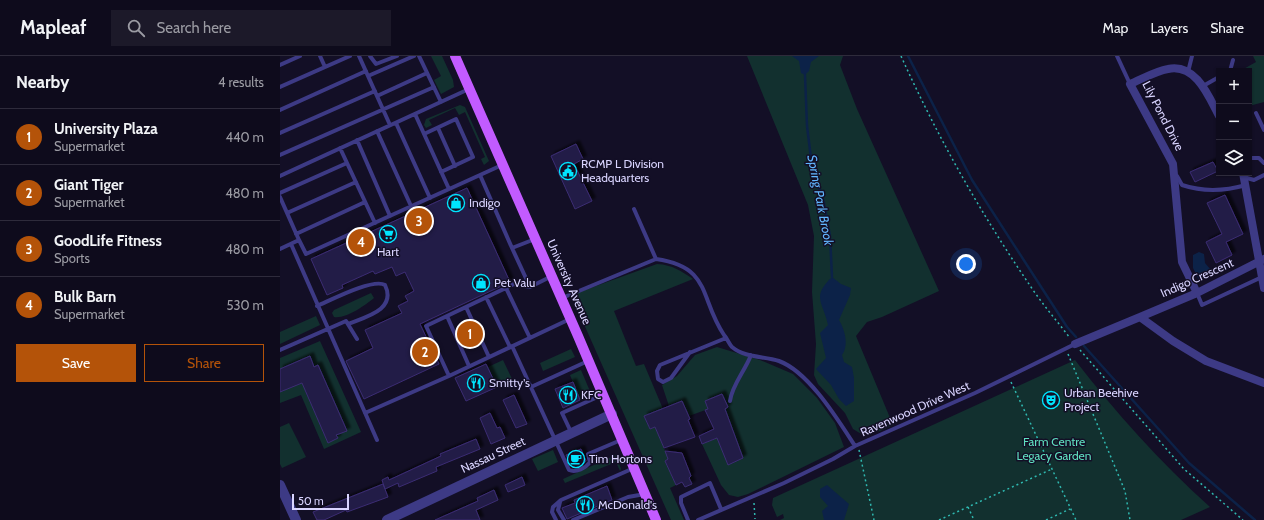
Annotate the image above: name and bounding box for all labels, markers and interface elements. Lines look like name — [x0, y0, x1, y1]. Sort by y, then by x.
search box — [111, 10, 391, 46]
text: Mapleaf — [20, 16, 87, 39]
icon: search — [125, 17, 147, 39]
text: Search here — [157, 19, 231, 37]
text: Map — [1103, 19, 1128, 37]
text: Layers — [1150, 19, 1188, 37]
text: Share — [1210, 19, 1244, 37]
map controls — [1216, 68, 1252, 176]
button: + — [1216, 68, 1252, 104]
text: Nearby — [16, 72, 69, 92]
text: 4 results — [218, 74, 264, 90]
street label: Lily Pond Drive — [1139, 78, 1187, 153]
button: − — [1216, 104, 1252, 140]
text: University Plaza — [54, 120, 158, 138]
text: 1 — [27, 129, 31, 145]
text: 440 m — [226, 129, 264, 145]
text: Supermarket — [54, 138, 125, 154]
button: layers — [1216, 140, 1252, 176]
water label: Spring Park Brook — [804, 153, 838, 247]
place label: RCMP L Division Headquarters — [581, 156, 664, 185]
public building icon: RCMP L Division Headquarters — [558, 161, 578, 181]
text: Giant Tiger — [54, 176, 124, 194]
text: 2 — [26, 185, 32, 201]
text: 480 m — [225, 185, 264, 201]
shop icon: Indigo — [446, 193, 466, 213]
text: Supermarket — [54, 194, 125, 210]
place label: Indigo — [469, 195, 501, 210]
pin: 3 — [406, 206, 432, 236]
supermarket icon: Hart — [378, 224, 398, 244]
pin: 4 — [348, 227, 374, 257]
text: GoodLife Fitness — [54, 232, 162, 250]
street label: University Avenue — [544, 237, 595, 327]
text: 3 — [25, 241, 33, 257]
text: 480 m — [225, 241, 264, 257]
place label: Hart — [377, 244, 399, 259]
text: Sports — [54, 250, 90, 266]
your location — [956, 254, 976, 274]
street label: Indigo Crescent — [1158, 255, 1236, 300]
shop icon: Pet Valu — [471, 273, 491, 293]
place label: Pet Valu — [494, 275, 535, 290]
text: Bulk Barn — [54, 288, 116, 306]
text: 4 — [25, 297, 33, 313]
text: 530 m — [227, 297, 264, 313]
text: Supermarket — [54, 306, 125, 322]
pin: 1 — [457, 319, 483, 349]
pin: 2 — [412, 337, 438, 367]
button: Save — [16, 344, 136, 382]
button: Share — [144, 344, 264, 382]
restaurant icon: Smitty's — [466, 373, 486, 393]
place label: Smitty's — [489, 375, 530, 390]
street label: Ravenwood Drive West — [858, 378, 972, 439]
restaurant icon: KFC — [558, 385, 578, 405]
place label: Urban Beehive Project — [1064, 385, 1139, 414]
place label: KFC — [581, 387, 601, 402]
theatre icon: Urban Beehive Project — [1041, 390, 1061, 410]
street label: Nassau Street — [458, 433, 528, 476]
park label: Farm Centre Legacy Garden — [1017, 434, 1092, 463]
cafe icon: Tim Hortons — [566, 449, 586, 469]
place label: Tim Hortons — [589, 451, 652, 466]
scale bar — [292, 492, 349, 511]
text: 50 m — [298, 494, 324, 508]
restaurant icon: McDonald's — [575, 495, 595, 515]
place label: McDonald's — [598, 497, 657, 512]

